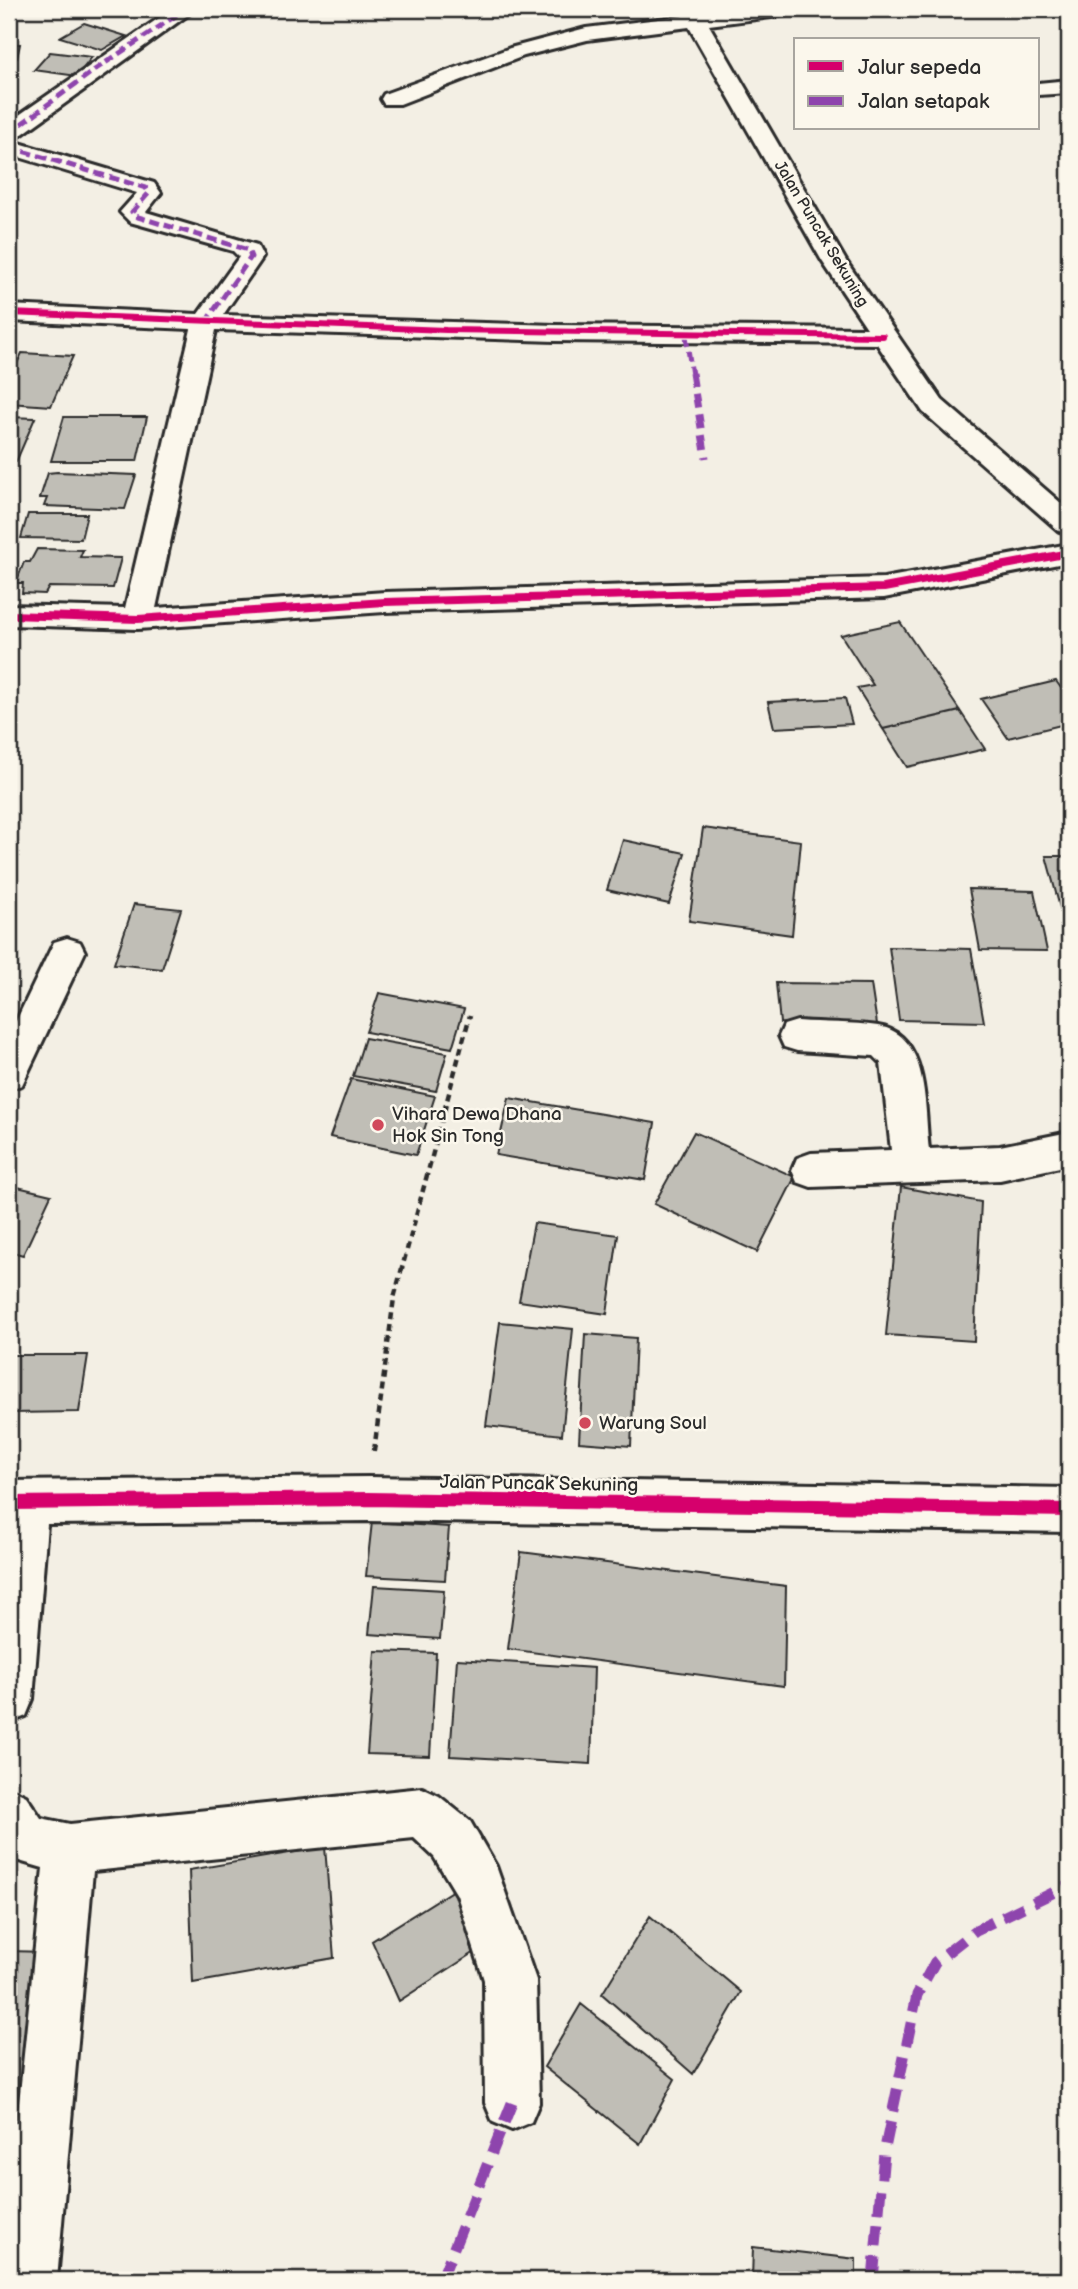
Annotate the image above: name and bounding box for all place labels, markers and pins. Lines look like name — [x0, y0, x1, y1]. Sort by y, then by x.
place label: Vihara Dewa Dhana Hok Sin Tong — [392, 1103, 562, 1148]
marker: Vihara Dewa Dhana Hok Sin Tong — [370, 1117, 386, 1133]
place label: Warung Soul — [599, 1412, 707, 1435]
marker: Warung Soul — [577, 1415, 593, 1431]

